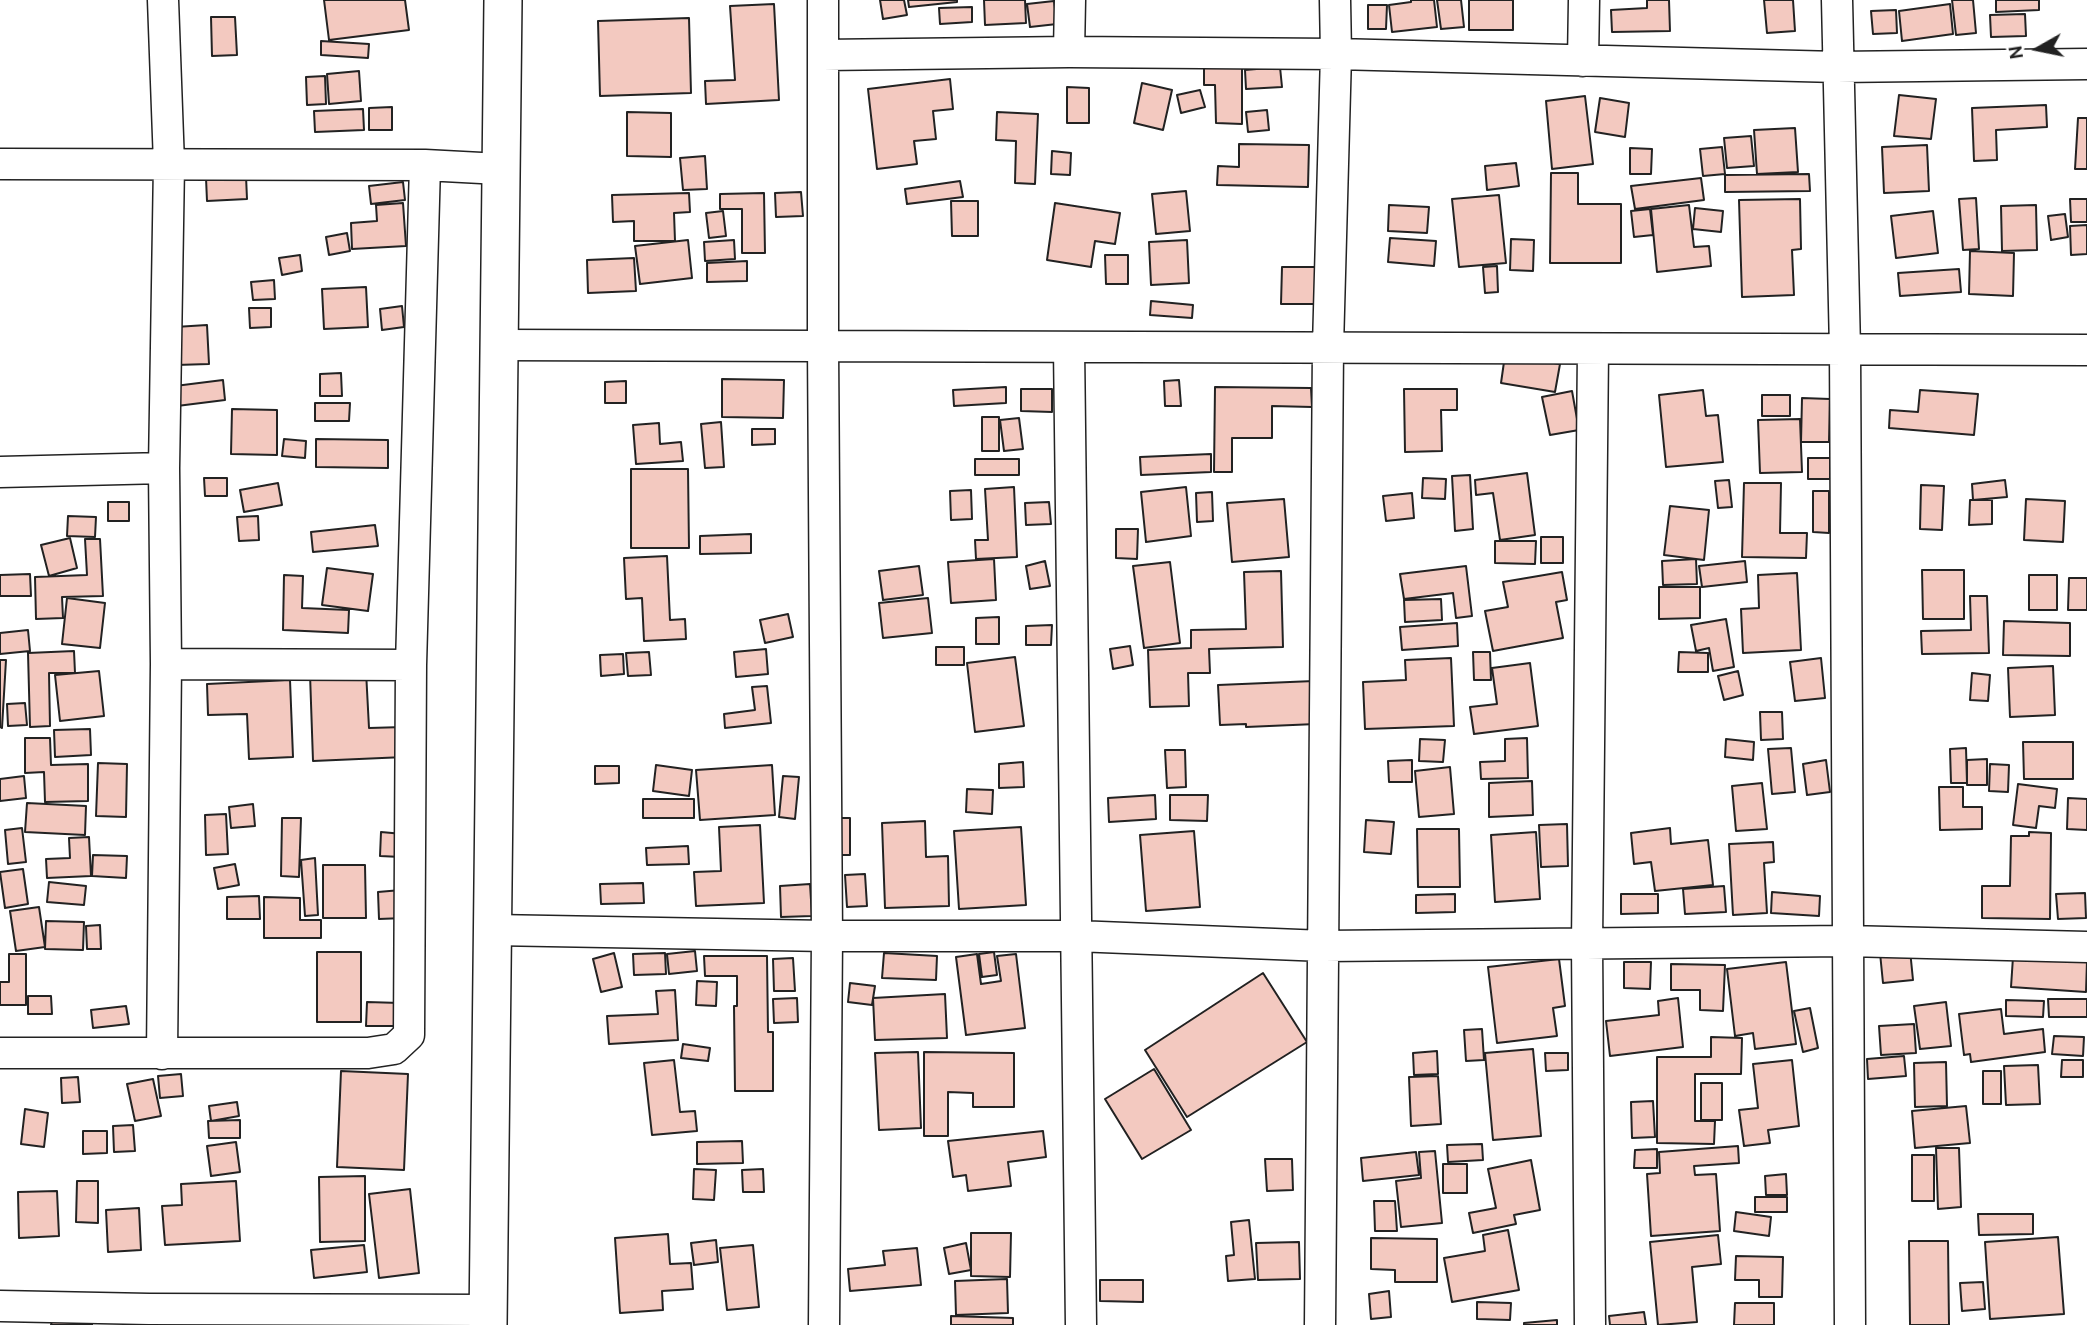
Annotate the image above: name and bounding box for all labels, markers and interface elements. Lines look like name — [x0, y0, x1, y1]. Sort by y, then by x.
north arrow — [2003, 14, 2073, 84]
text: N — [2004, 44, 2030, 61]

